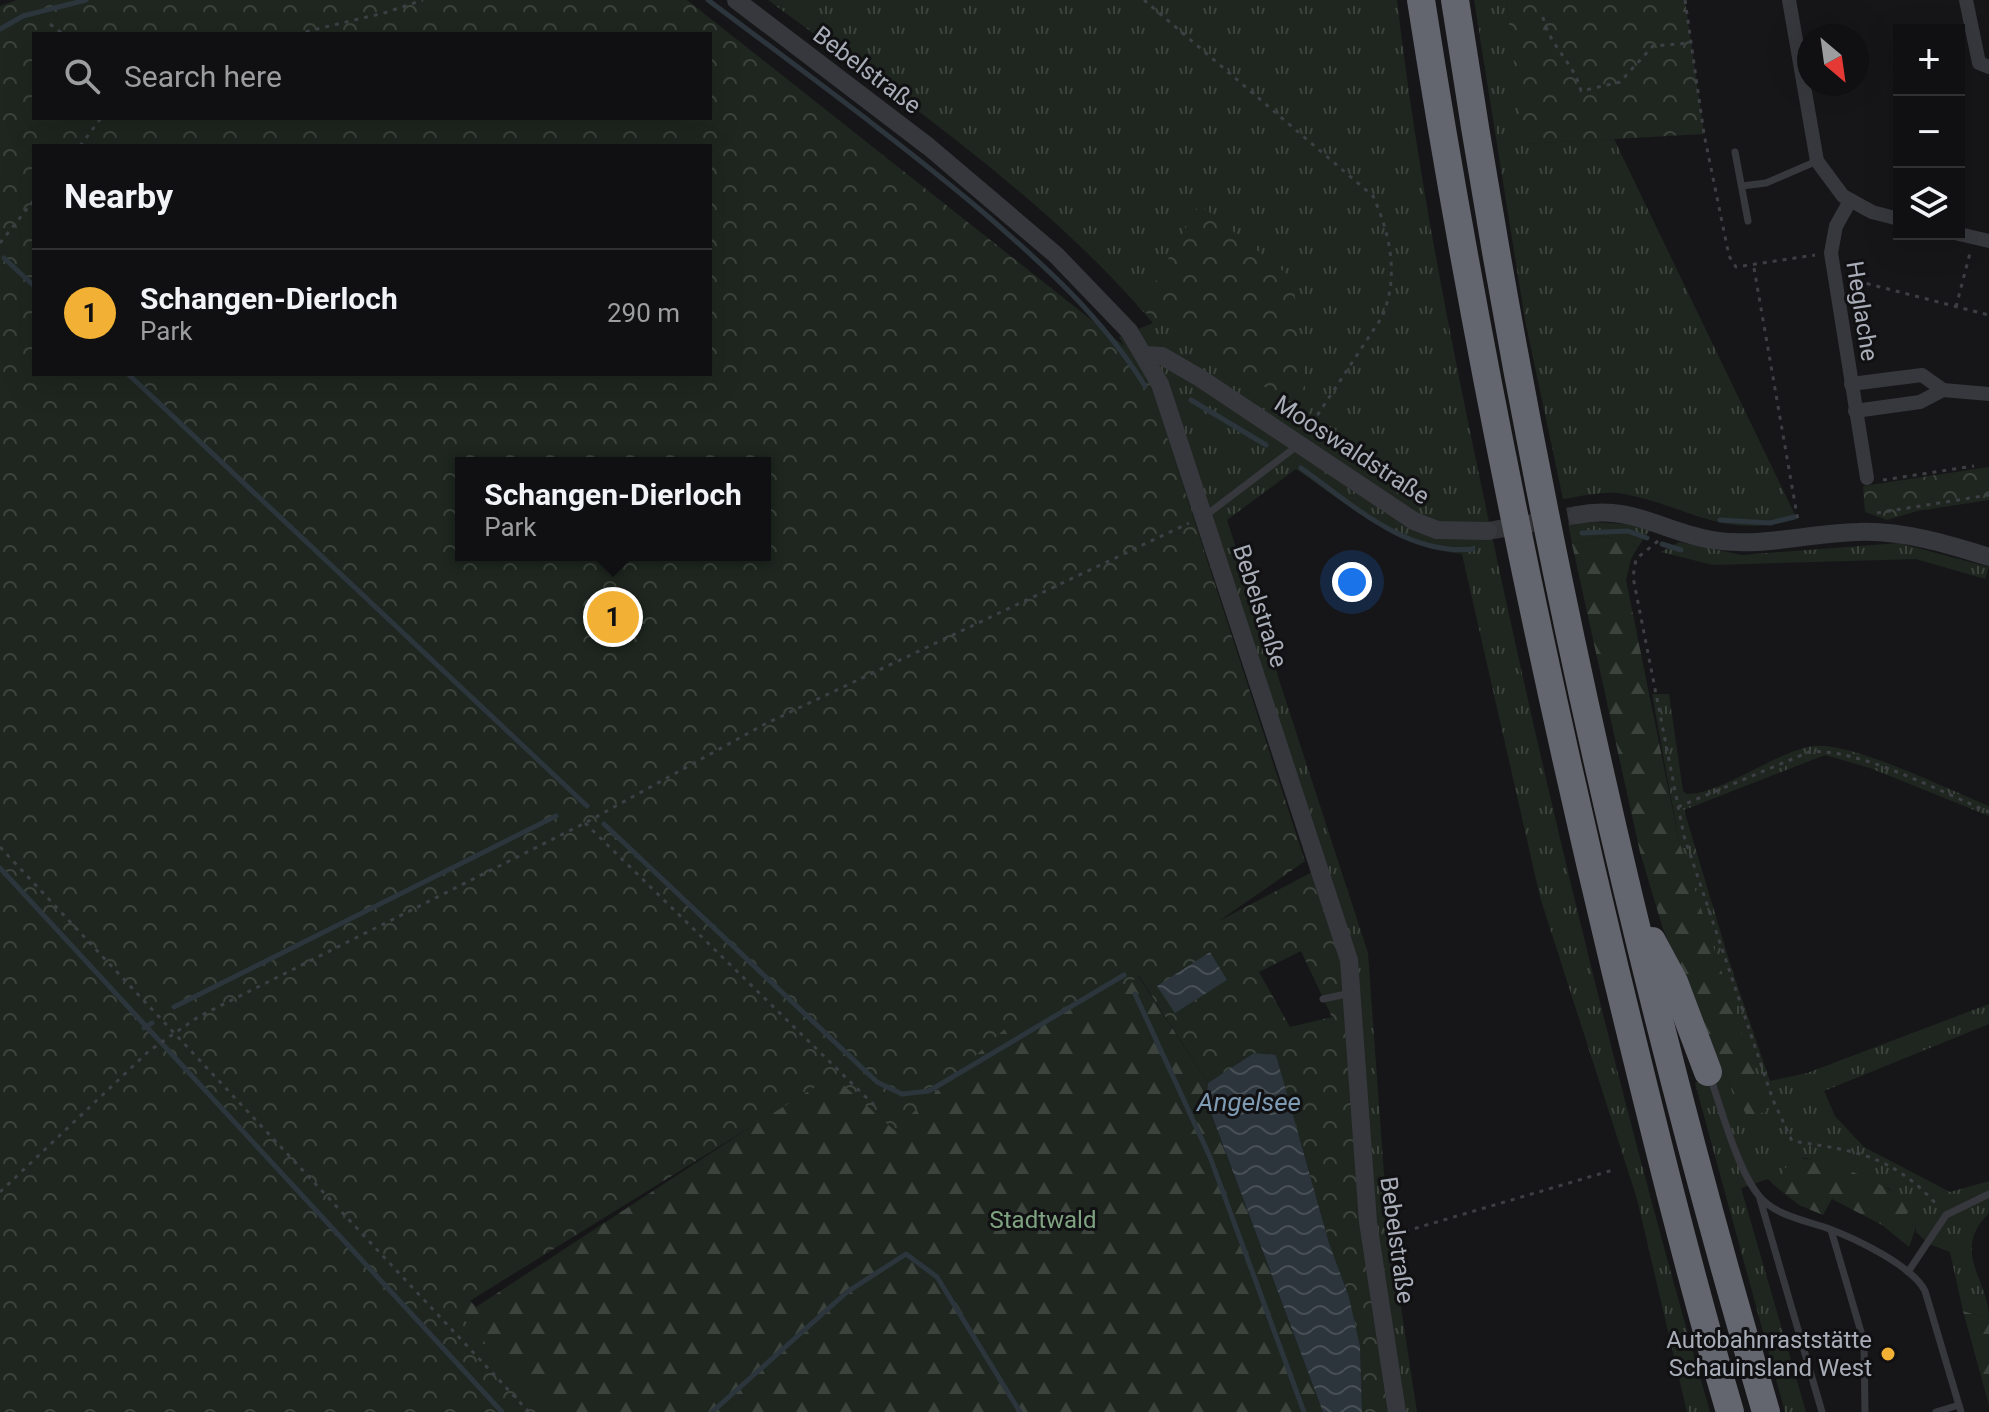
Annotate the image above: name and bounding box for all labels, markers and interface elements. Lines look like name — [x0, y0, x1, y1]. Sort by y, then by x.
street label: Bebelstraße — [808, 20, 926, 120]
north arrow — [1797, 24, 1869, 96]
map controls — [1893, 24, 1965, 240]
button: + — [1893, 24, 1965, 96]
search box — [32, 32, 712, 120]
icon: search — [60, 54, 104, 98]
text: Search here — [124, 59, 282, 94]
button: − — [1893, 96, 1965, 168]
button: layers — [1893, 168, 1965, 240]
text: Nearby — [64, 176, 173, 216]
street label: Heglache — [1840, 259, 1884, 363]
text: Schangen-Dierloch — [140, 281, 398, 316]
text: 1 — [83, 298, 97, 328]
text: 290 m — [607, 298, 680, 328]
text: Park — [140, 316, 192, 346]
street label: Mooswaldstraße — [1269, 389, 1435, 511]
popup — [455, 457, 771, 561]
text: Schangen-Dierloch — [484, 477, 742, 512]
text: Park — [484, 512, 537, 542]
street label: Bebelstraße — [1227, 541, 1293, 671]
your location — [1332, 562, 1372, 602]
pin: 1 — [587, 587, 639, 647]
water label: Angelsee — [1195, 1087, 1301, 1117]
street label: Bebelstraße — [1374, 1175, 1420, 1305]
park label: Stadtwald — [989, 1206, 1097, 1234]
place label: Autobahnraststätte Schauinsland West — [1666, 1326, 1872, 1382]
marker: Autobahnraststätte Schauinsland West — [1879, 1345, 1897, 1363]

